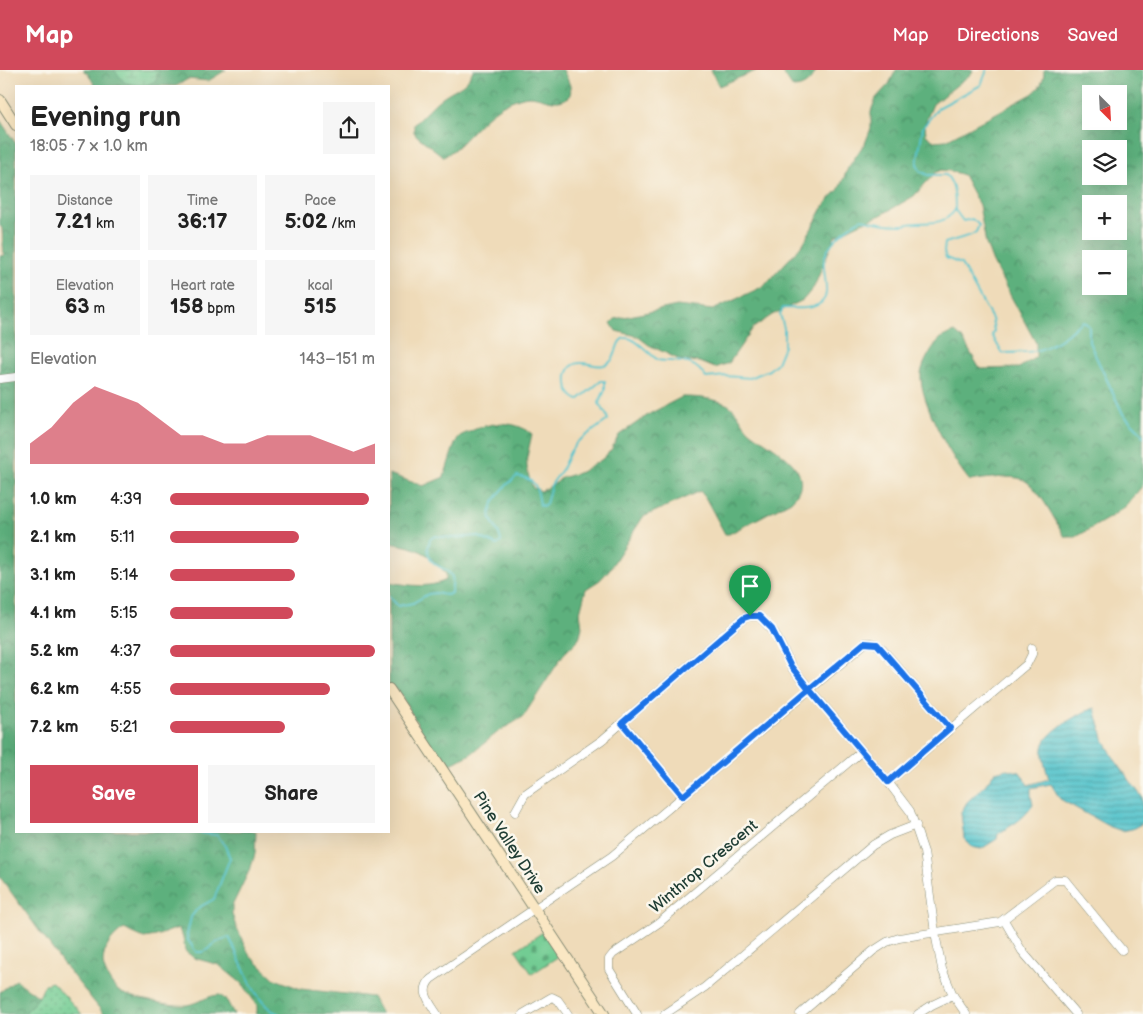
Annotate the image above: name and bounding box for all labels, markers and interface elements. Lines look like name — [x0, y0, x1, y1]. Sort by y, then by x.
text: Map — [25, 21, 73, 50]
text: Map — [893, 25, 929, 46]
text: Directions — [957, 25, 1039, 46]
text: Saved — [1067, 25, 1118, 46]
north arrow — [1082, 85, 1128, 130]
map controls — [1082, 85, 1127, 295]
text: Evening run — [30, 101, 181, 134]
button: share — [323, 102, 375, 154]
text: 18:05 · 7 × 1.0 km — [30, 137, 148, 156]
button: layers — [1082, 140, 1127, 185]
text: Distance — [57, 192, 113, 209]
text: Time — [187, 192, 218, 209]
text: Pace — [304, 192, 336, 209]
button: + — [1082, 195, 1127, 240]
text: 7.21 — [55, 209, 92, 234]
text: 36:17 — [177, 209, 228, 234]
text: 5:02 — [284, 209, 327, 234]
text: km — [92, 215, 115, 232]
text: /km — [327, 215, 356, 232]
button: − — [1082, 250, 1127, 295]
text: Elevation — [56, 277, 114, 294]
text: Heart rate — [170, 277, 235, 294]
text: kcal — [308, 277, 333, 294]
text: 63 — [65, 294, 90, 319]
text: 158 — [170, 294, 204, 319]
text: 515 — [304, 294, 337, 319]
text: m — [90, 300, 105, 317]
text: bpm — [204, 300, 235, 317]
text: Elevation — [30, 350, 97, 369]
text: 143–151 m — [300, 350, 375, 369]
text: 1.0 km — [30, 490, 77, 509]
text: 4:39 — [110, 490, 142, 509]
text: 2.1 km — [30, 528, 76, 547]
text: 5:11 — [110, 528, 135, 547]
pin — [729, 565, 771, 616]
text: 3.1 km — [30, 566, 76, 585]
text: 5:14 — [110, 566, 138, 585]
icon: arrive — [736, 572, 764, 600]
text: 4.1 km — [30, 604, 76, 623]
text: 5:15 — [110, 604, 138, 623]
text: 5.2 km — [30, 642, 79, 661]
text: 4:37 — [110, 642, 141, 661]
text: 6.2 km — [30, 680, 79, 699]
text: 4:55 — [110, 680, 141, 699]
text: 7.2 km — [30, 718, 78, 737]
text: 5:21 — [110, 718, 138, 737]
button: Save — [30, 765, 198, 823]
button: Share — [208, 765, 375, 823]
street label: Pine Valley Drive — [469, 788, 549, 898]
street label: Winthrop Crescent — [646, 816, 762, 918]

